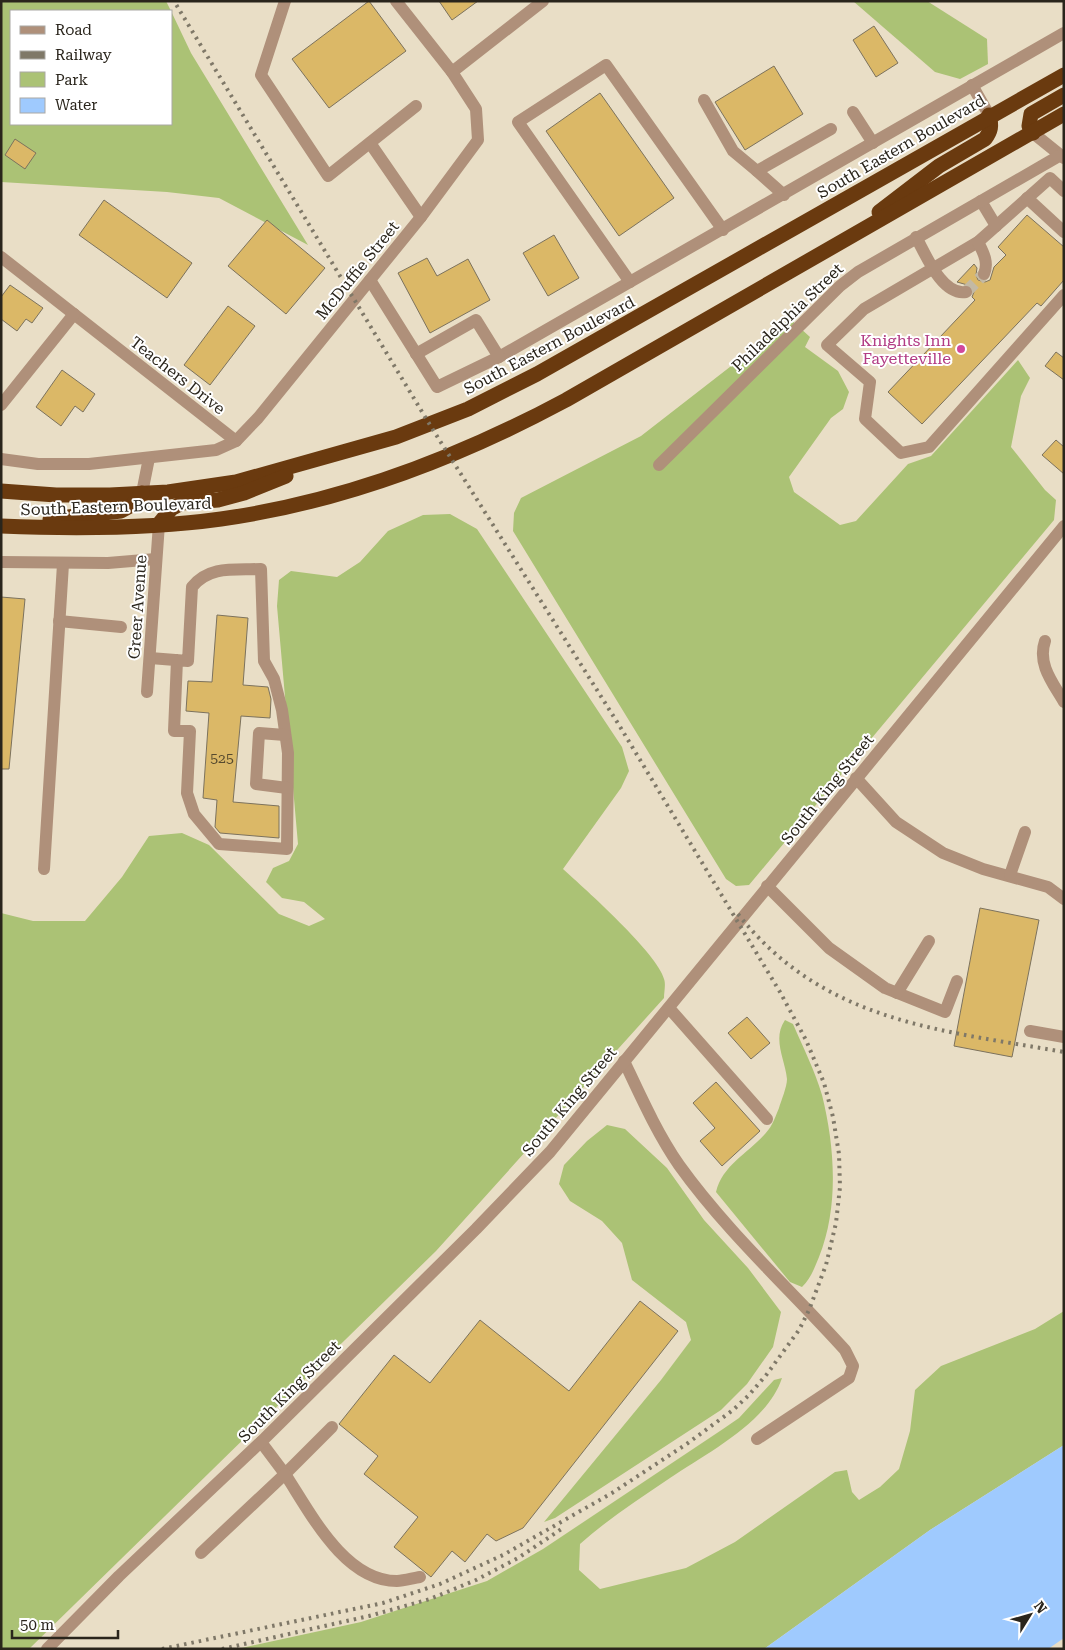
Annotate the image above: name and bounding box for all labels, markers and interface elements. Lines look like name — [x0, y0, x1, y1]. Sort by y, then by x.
legend — [10, 10, 172, 125]
text: Road — [55, 21, 92, 39]
text: Railway — [55, 46, 112, 64]
text: Park — [55, 71, 89, 89]
street label: South Eastern Boulevard — [814, 90, 989, 202]
text: Water — [55, 96, 97, 114]
street label: McDuffie Street — [312, 217, 403, 323]
street label: Philadelphia Street — [728, 259, 847, 375]
street label: South Eastern Boulevard — [460, 292, 638, 399]
place label: Knights Inn Fayetteville — [860, 331, 951, 368]
street label: Teachers Drive — [127, 333, 229, 418]
marker: Knights Inn Fayetteville — [955, 343, 967, 355]
street label: South Eastern Boulevard — [20, 494, 212, 519]
street label: Greer Avenue — [124, 554, 151, 660]
street label: South King Street — [777, 730, 878, 848]
house number: 525 — [210, 750, 234, 766]
street label: South King Street — [518, 1043, 621, 1160]
street label: South King Street — [234, 1336, 344, 1446]
north arrow — [1005, 1590, 1055, 1640]
text: N — [1031, 1598, 1050, 1616]
scale bar — [12, 1608, 119, 1640]
text: 50 m — [20, 1616, 55, 1634]

